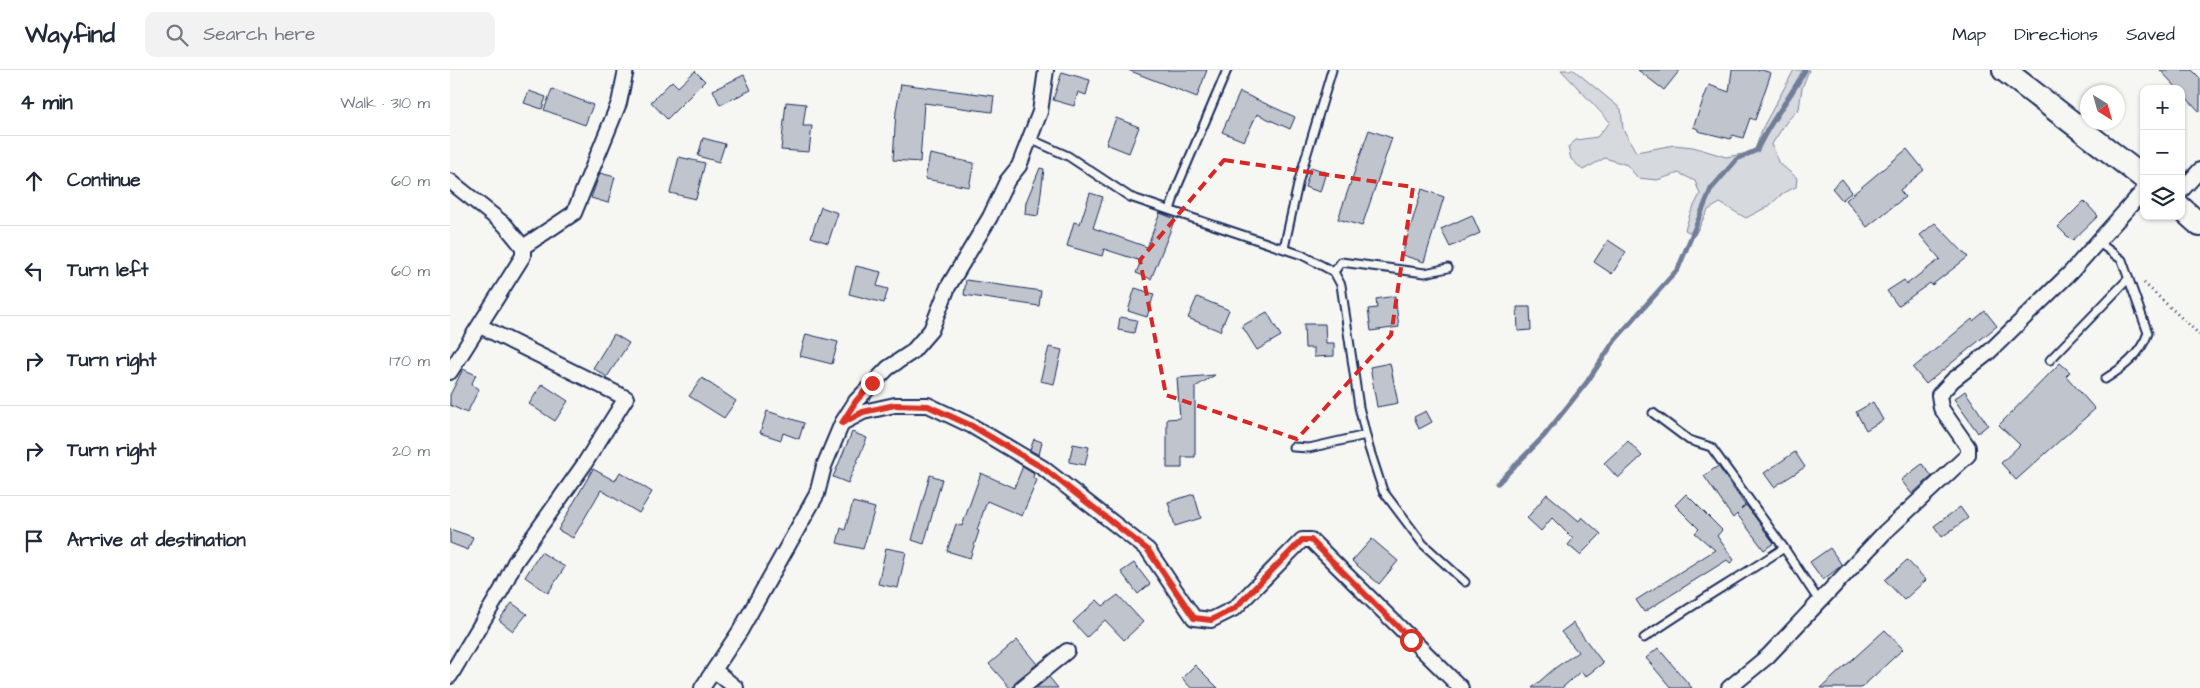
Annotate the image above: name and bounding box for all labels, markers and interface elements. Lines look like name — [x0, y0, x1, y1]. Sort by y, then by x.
search box — [145, 12, 495, 57]
text: Wayfind — [25, 18, 115, 52]
icon: search — [163, 21, 191, 49]
text: Search here — [203, 21, 315, 48]
text: Map — [1952, 22, 1986, 47]
text: Directions — [2014, 22, 2098, 47]
text: Saved — [2126, 22, 2175, 47]
north arrow — [2080, 85, 2125, 130]
map controls — [2140, 85, 2185, 220]
button: + — [2140, 85, 2185, 130]
text: 4 min — [20, 88, 73, 117]
text: Walk · 310 m — [340, 92, 430, 114]
button: − — [2140, 130, 2185, 175]
icon: ahead — [20, 167, 48, 195]
text: Continue — [67, 167, 141, 194]
text: 60 m — [391, 170, 430, 192]
button: layers — [2140, 175, 2185, 220]
icon: left — [20, 257, 48, 285]
text: Turn left — [67, 257, 148, 284]
text: 60 m — [391, 260, 430, 282]
icon: right — [20, 347, 48, 375]
text: Turn right — [67, 347, 156, 374]
text: 170 m — [389, 350, 430, 372]
route end — [861, 372, 884, 395]
icon: right — [20, 437, 48, 465]
text: Turn right — [67, 437, 156, 464]
text: 20 m — [392, 440, 430, 462]
icon: arrive — [20, 527, 48, 555]
text: Arrive at destination — [67, 527, 246, 554]
route start — [1400, 629, 1423, 652]

